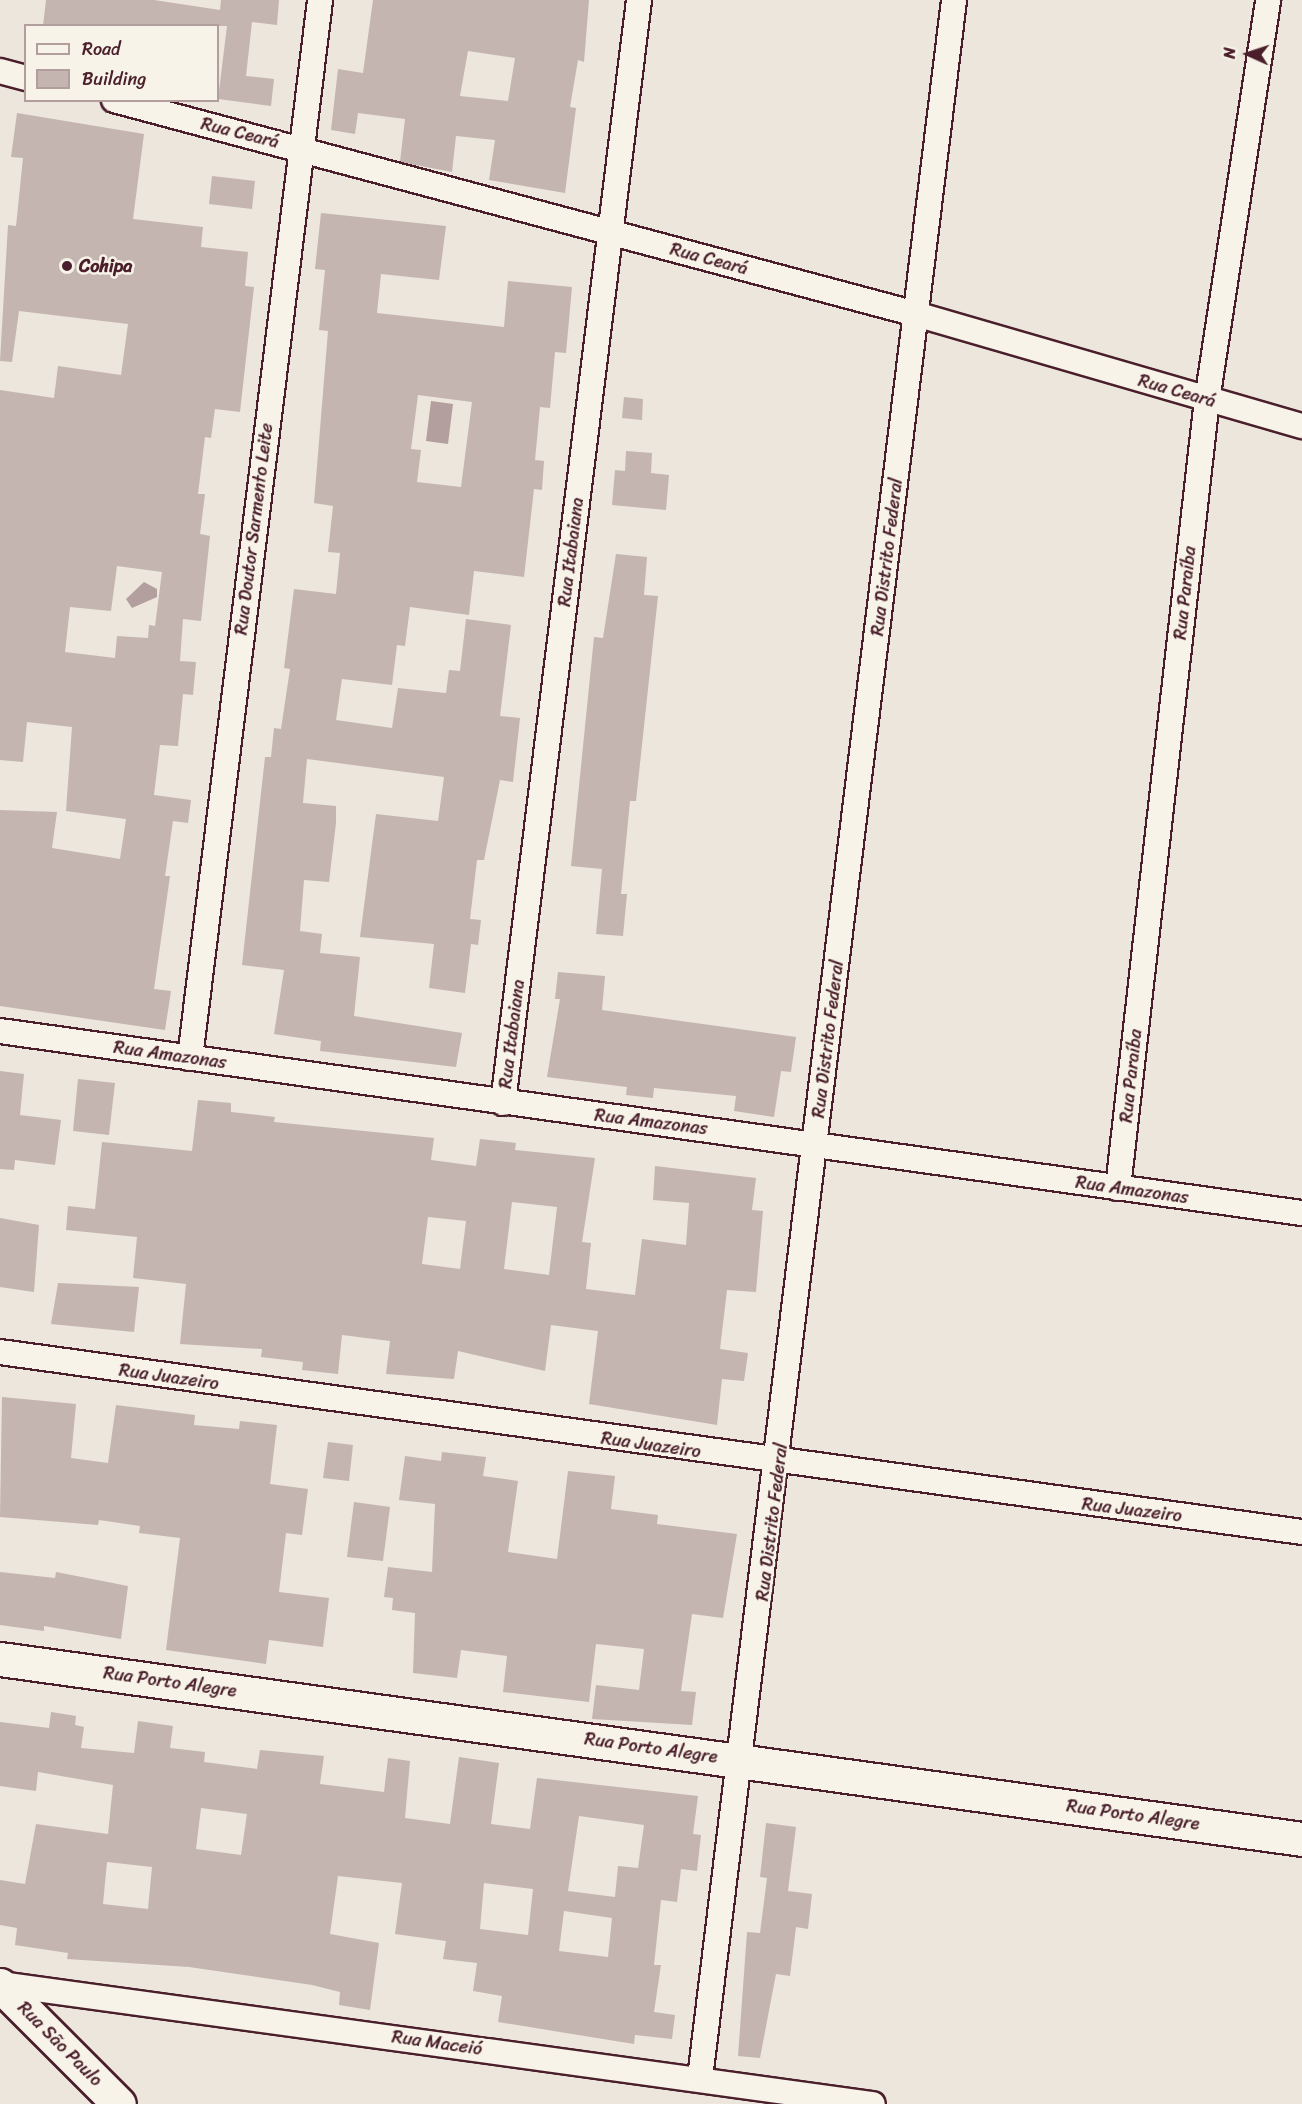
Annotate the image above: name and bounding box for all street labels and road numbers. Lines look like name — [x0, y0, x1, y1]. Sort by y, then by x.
street label: Rua Ceará — [198, 113, 282, 153]
street label: Rua Ceará — [667, 238, 751, 280]
street label: Rua Ceará — [1135, 370, 1219, 412]
street label: Rua Doutor Sarmento Leite — [230, 422, 278, 636]
street label: Rua Distrito Federal — [867, 477, 907, 637]
street label: Rua Itabaiana — [554, 496, 588, 608]
street label: Rua Paraíba — [1169, 545, 1201, 641]
street label: Rua Distrito Federal — [808, 959, 848, 1119]
street label: Rua Itabaiana — [495, 978, 529, 1090]
street label: Rua Paraíba — [1115, 1028, 1147, 1124]
street label: Rua Amazonas — [112, 1036, 228, 1074]
street label: Rua Amazonas — [593, 1104, 709, 1140]
street label: Rua Amazonas — [1074, 1171, 1190, 1209]
street label: Rua Juazeiro — [118, 1359, 220, 1395]
street label: Rua Juazeiro — [600, 1427, 702, 1463]
street label: Rua Distrito Federal — [752, 1442, 792, 1602]
street label: Rua Juazeiro — [1081, 1493, 1183, 1527]
street label: Rua Porto Alegre — [101, 1662, 239, 1702]
street label: Rua Porto Alegre — [582, 1728, 720, 1768]
street label: Rua Porto Alegre — [1064, 1795, 1202, 1835]
street label: Rua São Paulo — [13, 1997, 107, 2091]
street label: Rua Maceió — [391, 2026, 483, 2060]

